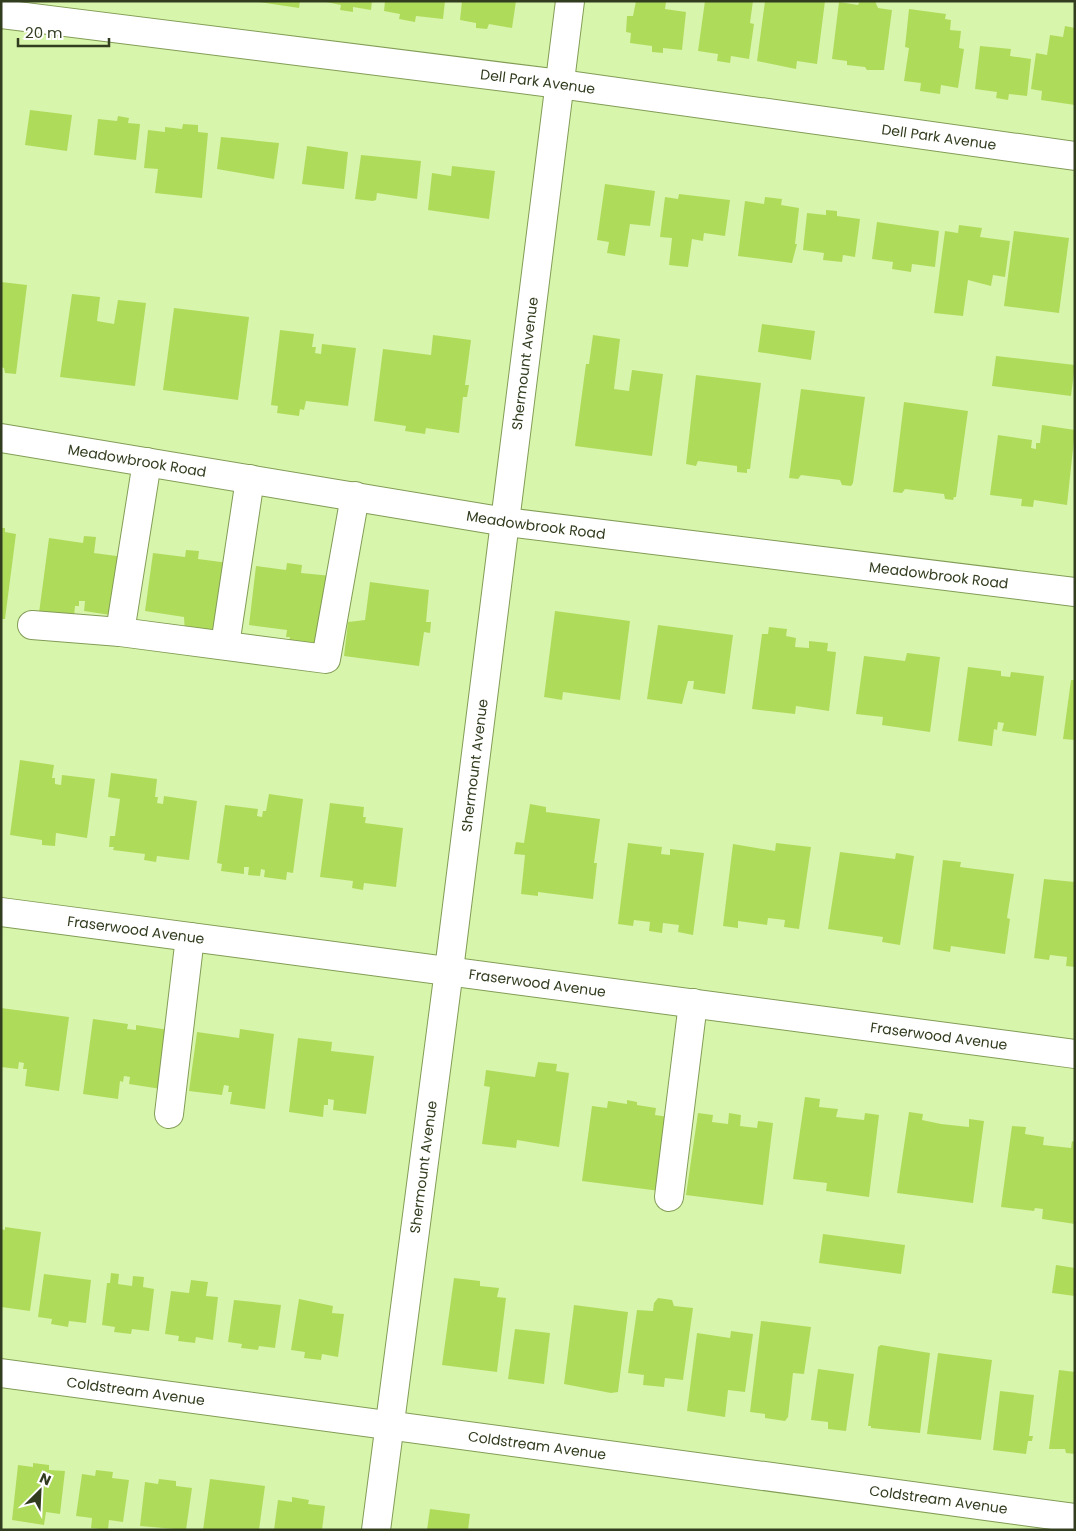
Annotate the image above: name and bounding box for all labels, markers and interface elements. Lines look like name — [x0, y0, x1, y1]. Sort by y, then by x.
scale bar — [18, 15, 109, 47]
text: 20 m — [25, 22, 63, 43]
street label: Dell Park Avenue — [479, 64, 597, 99]
street label: Dell Park Avenue — [880, 119, 998, 155]
street label: Shermount Avenue — [507, 295, 543, 431]
street label: Meadowbrook Road — [66, 439, 208, 482]
street label: Meadowbrook Road — [465, 506, 607, 544]
street label: Meadowbrook Road — [868, 557, 1010, 594]
street label: Shermount Avenue — [456, 697, 493, 833]
street label: Fraserwood Avenue — [66, 911, 206, 949]
street label: Fraserwood Avenue — [467, 964, 607, 1002]
street label: Fraserwood Avenue — [869, 1017, 1009, 1055]
street label: Shermount Avenue — [405, 1099, 442, 1235]
street label: Coldstream Avenue — [65, 1372, 206, 1410]
street label: Coldstream Avenue — [467, 1426, 608, 1465]
north arrow — [15, 1466, 65, 1516]
text: N — [36, 1468, 54, 1490]
street label: Coldstream Avenue — [868, 1480, 1009, 1519]

